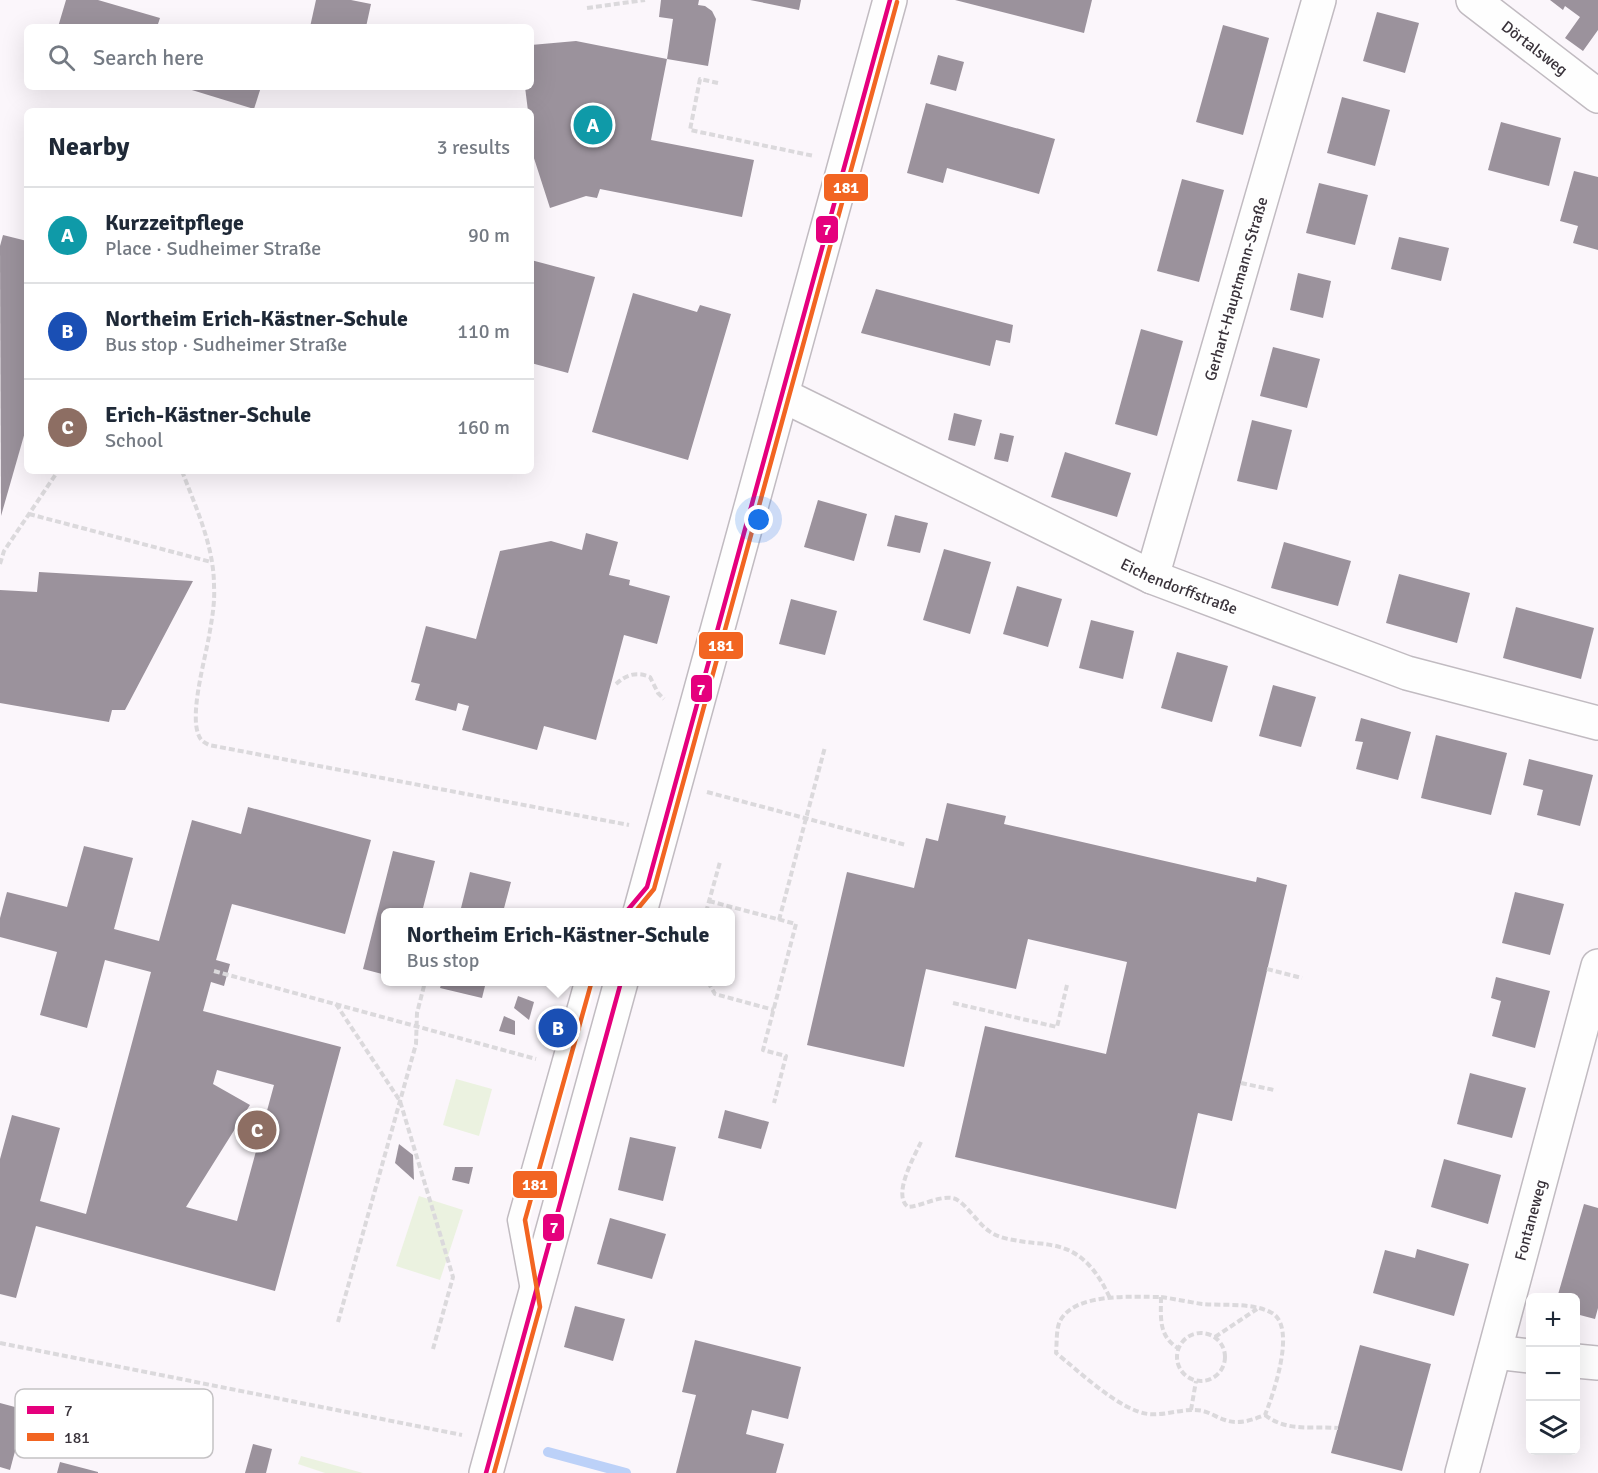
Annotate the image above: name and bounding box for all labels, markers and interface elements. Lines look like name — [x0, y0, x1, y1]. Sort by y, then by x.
street label: Dörtalsweg — [1497, 17, 1571, 80]
search box — [24, 24, 534, 90]
icon: search — [45, 41, 78, 74]
text: Search here — [93, 44, 204, 71]
pin: A — [574, 102, 612, 148]
text: Nearby — [48, 131, 129, 163]
text: 3 results — [437, 135, 510, 160]
line badge: 181 — [823, 173, 869, 202]
text: 181 — [833, 178, 859, 198]
street label: Gerhart-Hauptmann-Straße — [1200, 195, 1272, 383]
text: Kurzzeitpflege — [105, 209, 244, 236]
line badge: 7 — [815, 215, 839, 244]
text: 7 — [823, 220, 832, 240]
text: A — [61, 223, 74, 248]
text: 90 m — [468, 223, 510, 248]
text: Place · Sudheimer Straße — [105, 236, 321, 261]
text: Northeim Erich-Kästner-Schule — [105, 305, 408, 332]
text: B — [61, 319, 74, 344]
text: 110 m — [457, 319, 510, 344]
text: Bus stop · Sudheimer Straße — [105, 332, 347, 357]
text: Erich-Kästner-Schule — [105, 401, 311, 428]
text: C — [61, 415, 74, 440]
text: 160 m — [457, 415, 510, 440]
text: School — [105, 428, 163, 453]
your location — [744, 505, 773, 534]
street label: Eichendorffstraße — [1117, 554, 1240, 619]
line badge: 181 — [698, 631, 744, 660]
text: 181 — [708, 636, 734, 656]
line badge: 7 — [690, 674, 713, 703]
text: 7 — [697, 680, 706, 700]
popup — [381, 908, 735, 986]
text: Northeim Erich-Kästner-Schule — [407, 921, 709, 948]
text: Bus stop — [407, 948, 479, 973]
pin: B — [538, 1006, 578, 1050]
pin: C — [238, 1108, 276, 1152]
line badge: 181 — [512, 1170, 558, 1199]
text: 181 — [522, 1175, 548, 1195]
street label: Fontaneweg — [1510, 1177, 1551, 1263]
line badge: 7 — [542, 1213, 565, 1242]
text: 7 — [550, 1218, 559, 1238]
map controls — [1526, 1293, 1580, 1455]
button: + — [1526, 1293, 1580, 1347]
button: − — [1526, 1347, 1580, 1401]
legend — [15, 1389, 213, 1458]
text: 7 — [64, 1401, 73, 1421]
button: layers — [1526, 1401, 1580, 1455]
text: 181 — [64, 1428, 90, 1448]

